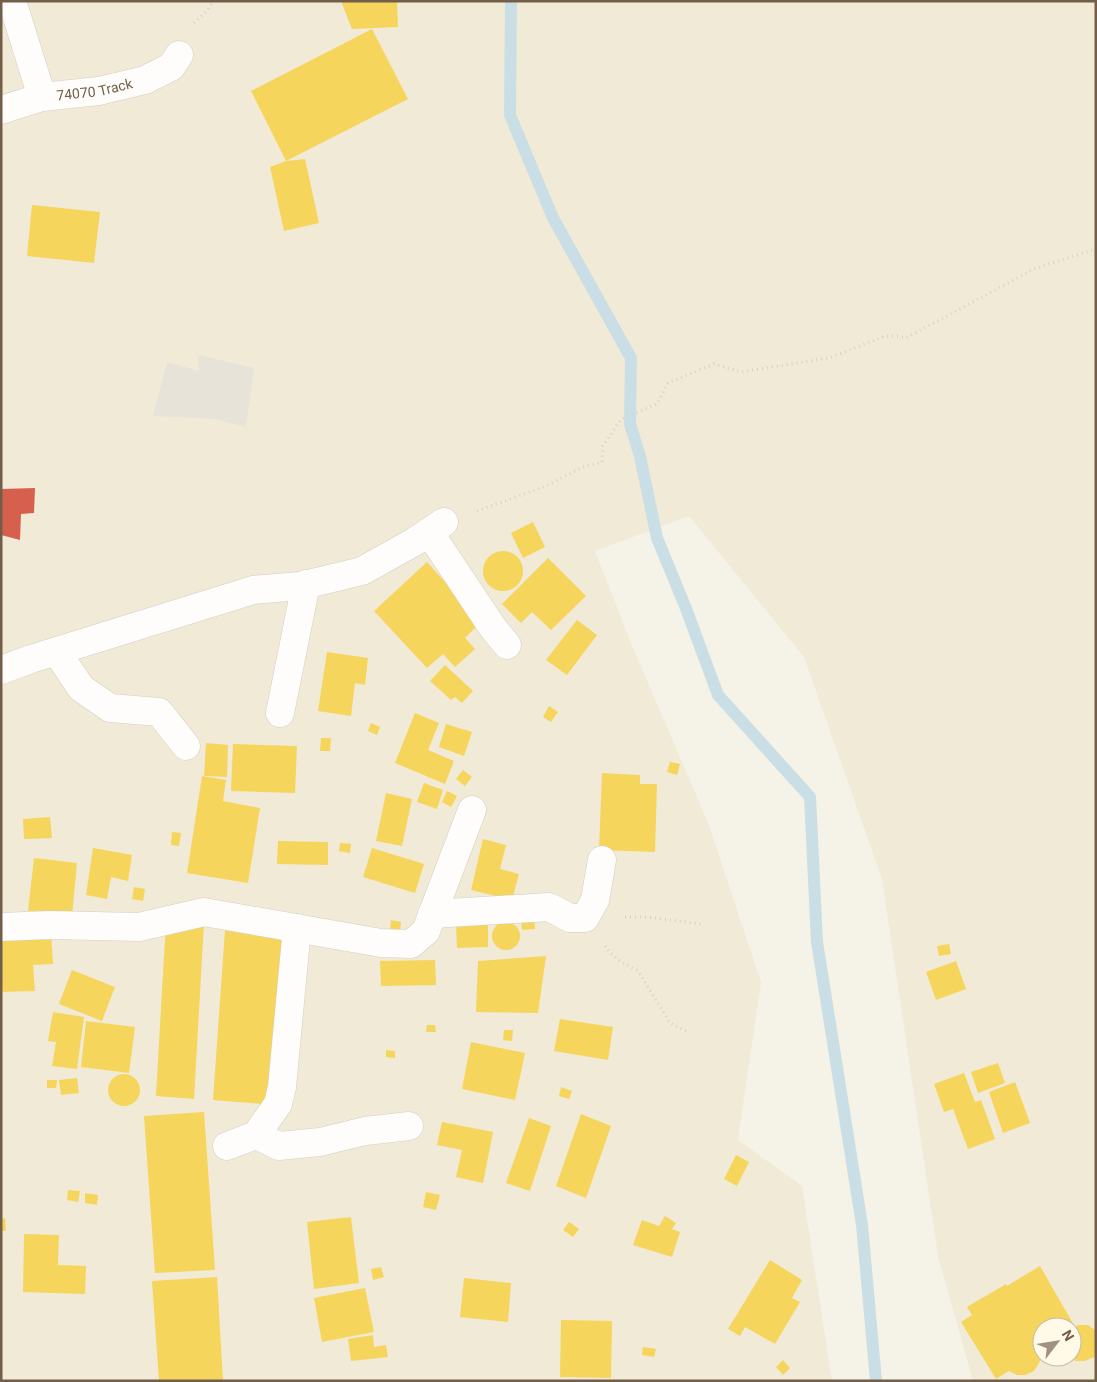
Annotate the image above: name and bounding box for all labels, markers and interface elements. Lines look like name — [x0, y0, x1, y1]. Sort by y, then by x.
street label: 74070 Track — [56, 75, 135, 103]
north arrow — [1032, 1317, 1082, 1367]
text: N — [1059, 1327, 1078, 1344]

